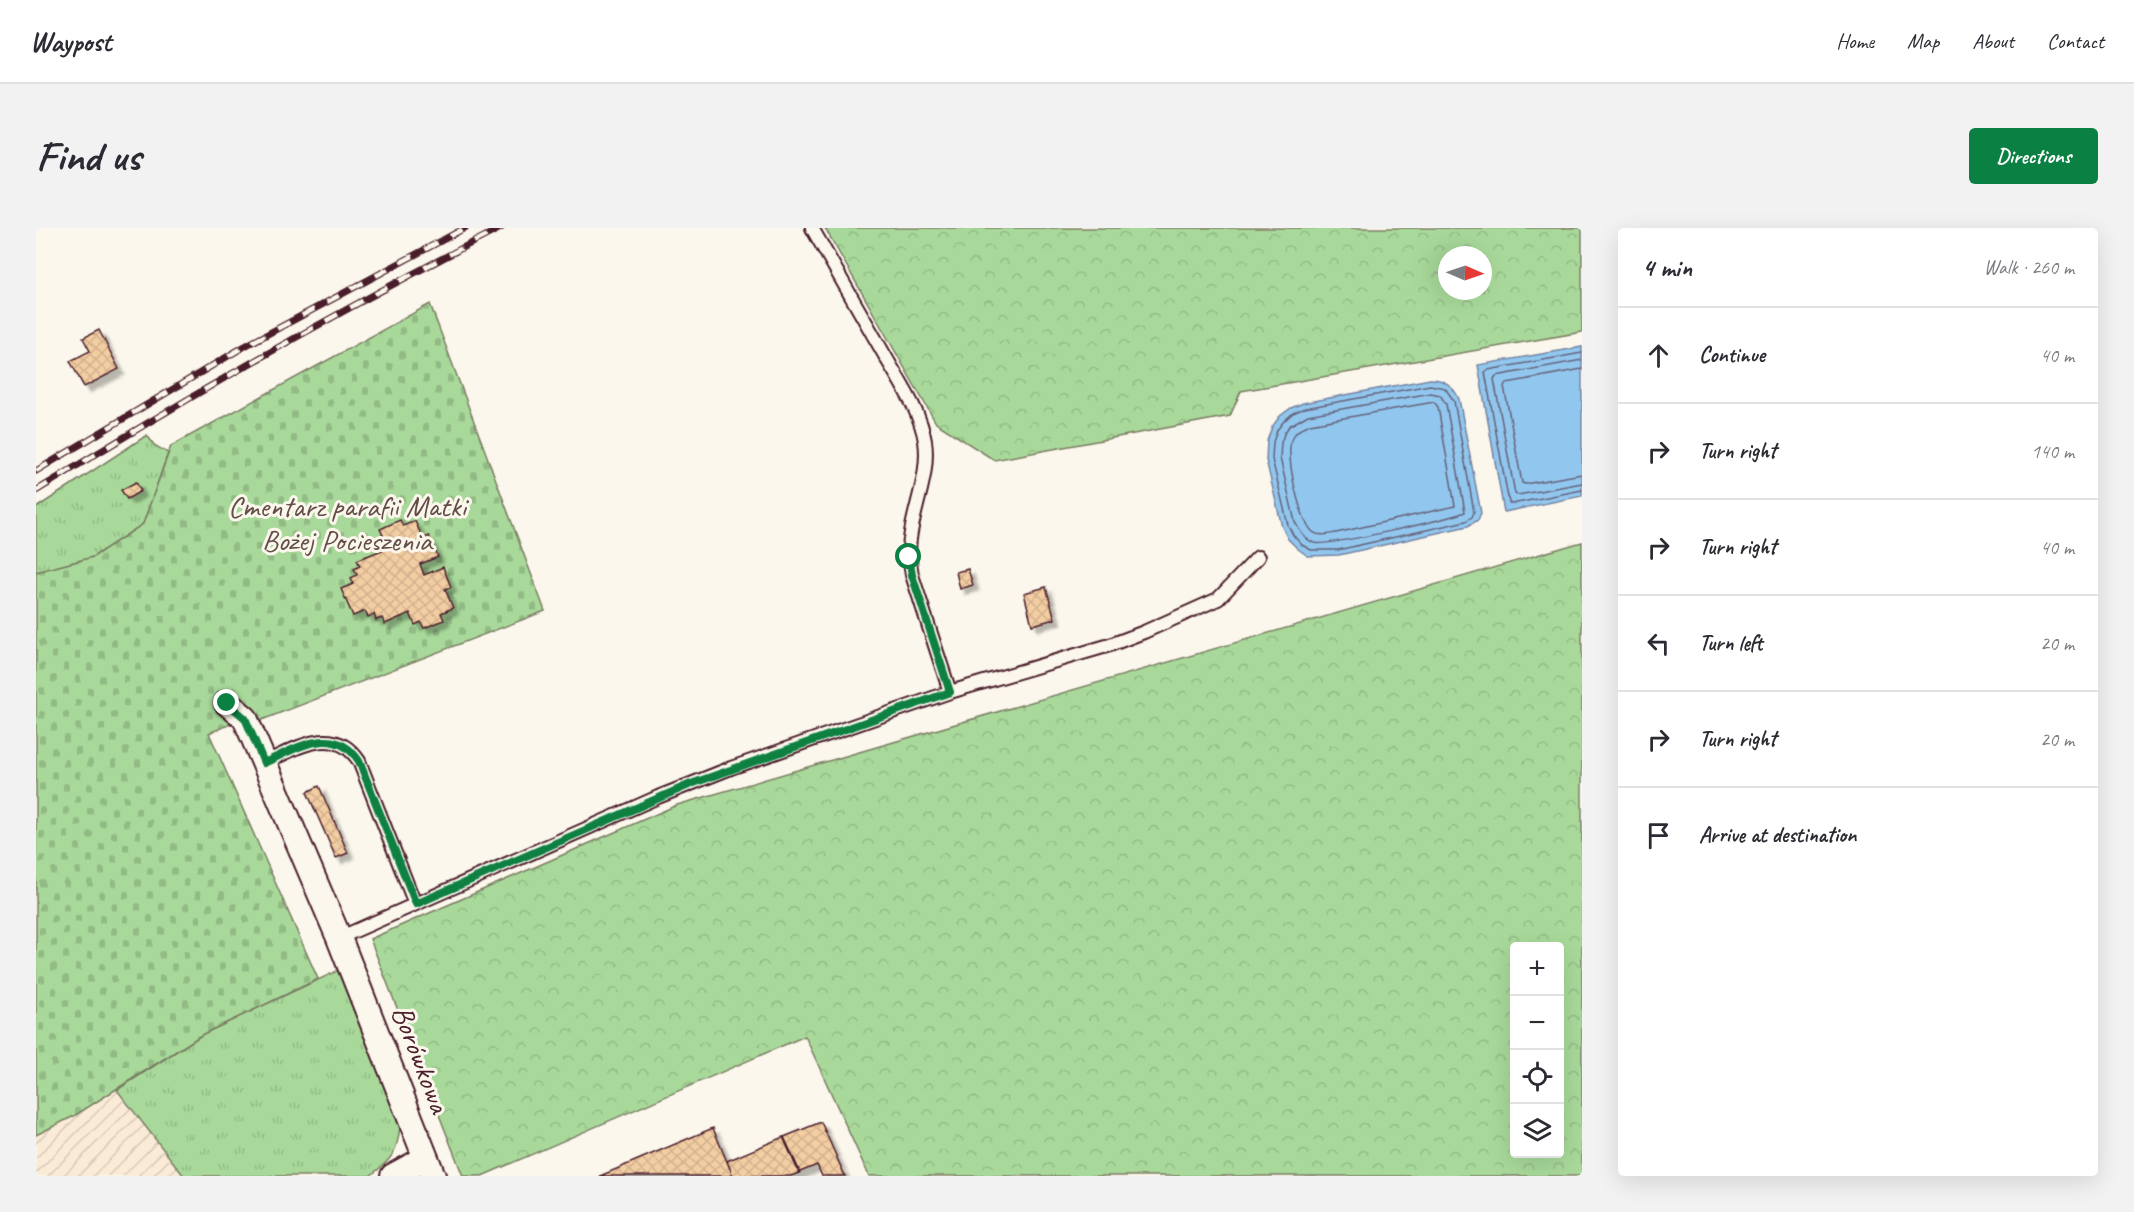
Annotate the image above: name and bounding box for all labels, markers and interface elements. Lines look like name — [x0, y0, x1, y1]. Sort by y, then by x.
text: Waypost — [30, 24, 111, 59]
text: Home — [1836, 28, 1874, 54]
text: Map — [1907, 28, 1939, 54]
text: About — [1972, 28, 2014, 54]
text: Contact — [2047, 28, 2104, 54]
button: Directions — [1969, 128, 2098, 184]
text: Find us — [36, 130, 141, 183]
north arrow — [1438, 246, 1492, 300]
text: 4 min — [1642, 251, 1692, 284]
text: Walk · 260 m — [1984, 255, 2074, 280]
icon: ahead — [1642, 339, 1675, 372]
text: Continue — [1699, 341, 1765, 369]
text: 40 m — [2040, 343, 2074, 368]
icon: right — [1642, 435, 1675, 468]
text: Turn right — [1699, 437, 1776, 465]
text: 140 m — [2031, 439, 2074, 464]
park label: Cmentarz parafii Matki Bożej Pocieszenia — [228, 487, 469, 559]
icon: right — [1642, 531, 1675, 564]
text: Turn right — [1699, 533, 1776, 561]
text: 40 m — [2040, 535, 2074, 560]
route start — [895, 543, 921, 569]
icon: left — [1642, 627, 1675, 660]
text: Turn left — [1699, 629, 1763, 657]
text: 20 m — [2040, 631, 2074, 656]
route end — [213, 689, 239, 715]
icon: right — [1642, 723, 1675, 756]
text: Turn right — [1699, 725, 1776, 753]
text: 20 m — [2040, 727, 2074, 752]
icon: arrive — [1642, 819, 1675, 852]
text: Arrive at destination — [1699, 821, 1856, 849]
map controls — [1510, 942, 1564, 1158]
button: + — [1510, 942, 1564, 996]
button: − — [1510, 996, 1564, 1050]
street label: Borówkowa — [383, 1000, 460, 1120]
button: locate — [1510, 1050, 1564, 1104]
button: layers — [1510, 1104, 1564, 1158]

